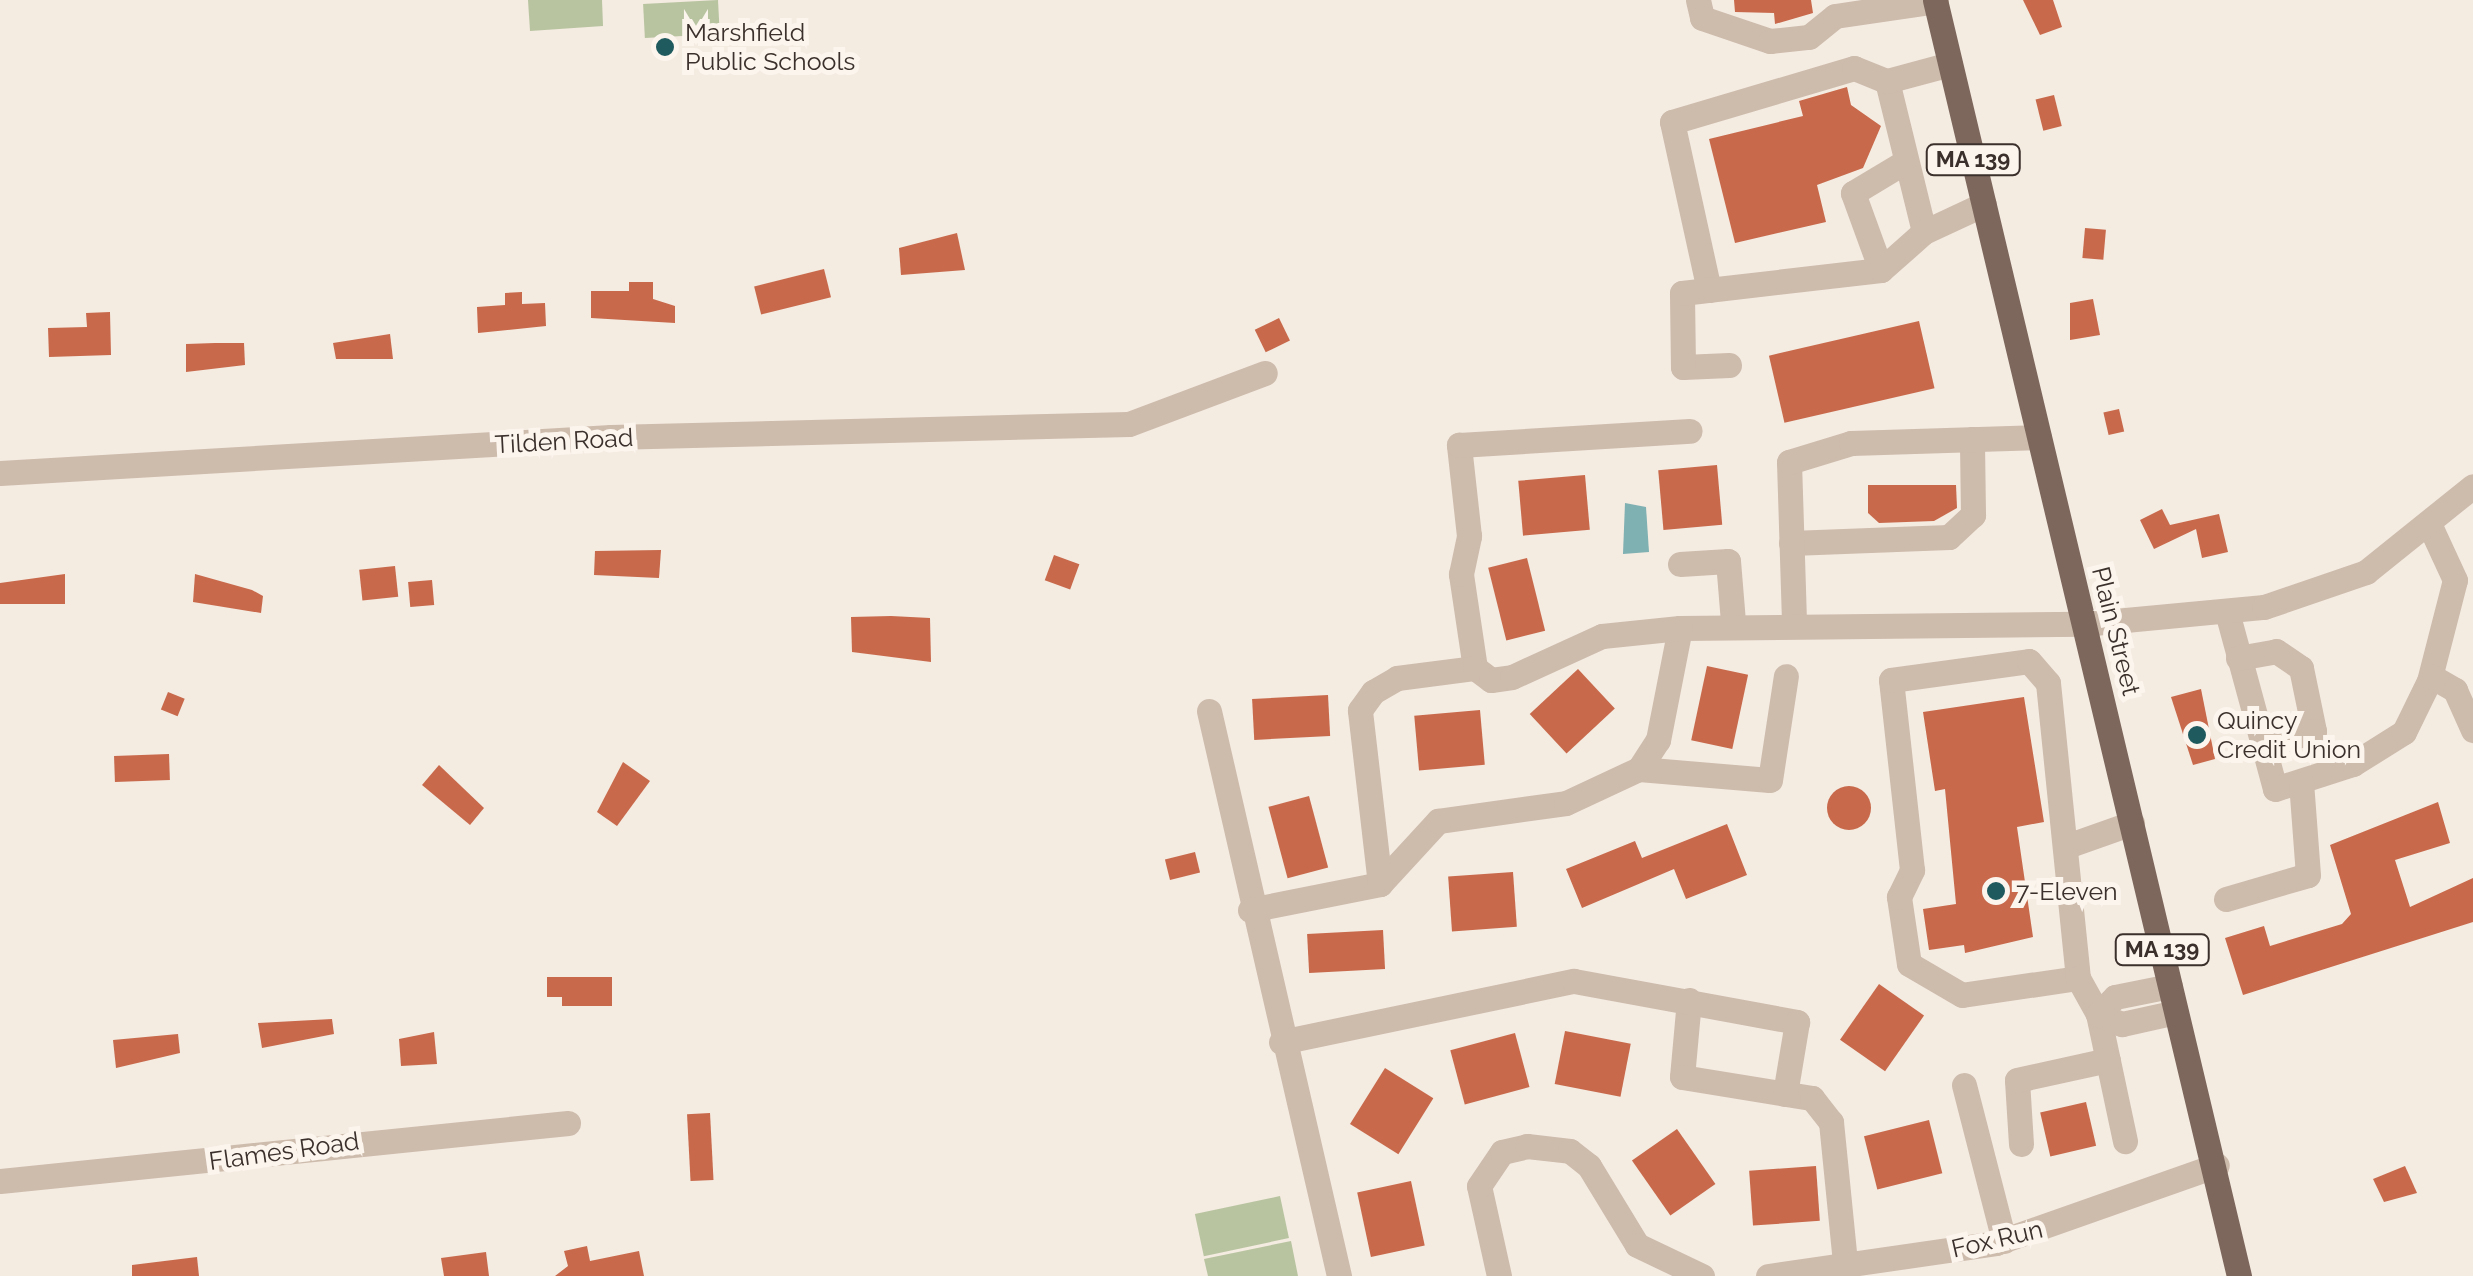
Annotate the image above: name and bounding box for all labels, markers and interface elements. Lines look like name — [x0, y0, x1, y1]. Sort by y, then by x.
place label: Marshfield Public Schools — [685, 18, 855, 77]
marker: Marshfield Public Schools — [654, 36, 676, 58]
road number: MA 139 — [1923, 143, 2023, 177]
street label: Tilden Road — [494, 422, 634, 460]
street label: Plain Street — [2086, 563, 2146, 699]
place label: Quincy Credit Union — [2217, 706, 2361, 765]
marker: Quincy Credit Union — [2186, 724, 2208, 746]
place label: 7-Eleven — [2016, 876, 2118, 906]
marker: 7-Eleven — [1985, 880, 2007, 902]
road number: MA 139 — [2112, 933, 2212, 967]
street label: Flames Road — [207, 1126, 361, 1176]
street label: Fox Run — [1948, 1214, 2046, 1264]

